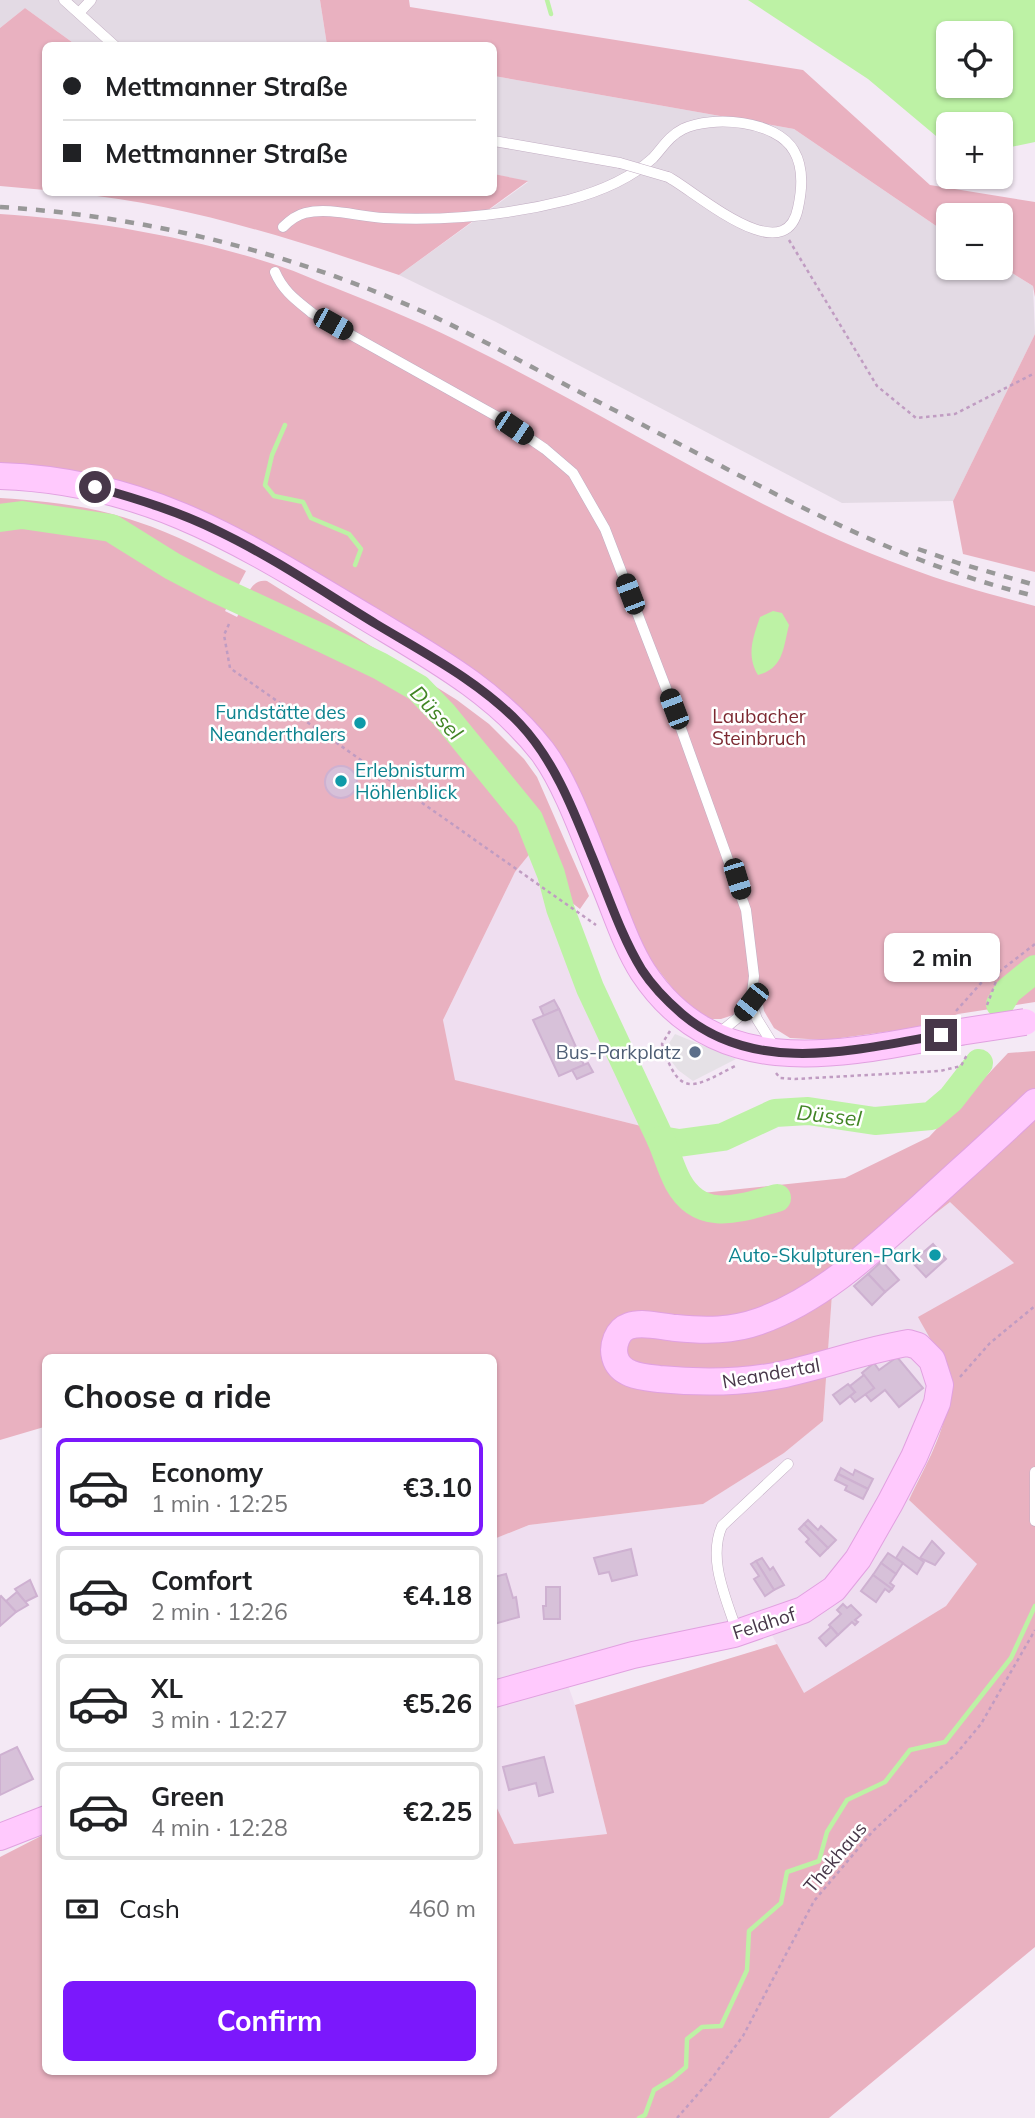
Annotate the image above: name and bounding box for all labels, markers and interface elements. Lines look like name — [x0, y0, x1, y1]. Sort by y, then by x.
map controls — [936, 21, 1013, 280]
button: locate — [936, 21, 1013, 98]
text: Mettmanner Straße — [105, 70, 348, 103]
button: + — [936, 112, 1013, 189]
text: Mettmanner Straße — [105, 137, 348, 170]
button: − — [936, 203, 1013, 280]
car — [310, 305, 357, 343]
car — [491, 408, 538, 448]
route start — [79, 471, 111, 503]
car — [613, 571, 648, 617]
water label: Düssel — [405, 680, 468, 745]
car — [657, 686, 692, 732]
place label: Fundstätte des Neanderthalers — [210, 700, 346, 746]
park label: Laubacher Steinbruch — [712, 704, 806, 750]
marker: Fundstätte des Neanderthalers — [352, 715, 368, 731]
place label: Erlebnisturm Höhlenblick — [355, 758, 466, 804]
marker: Erlebnisturm Höhlenblick — [333, 773, 349, 789]
car — [721, 856, 754, 902]
callout: 2 min — [883, 934, 999, 982]
text: 2 min — [912, 943, 972, 972]
car — [730, 979, 773, 1025]
route end — [925, 1019, 957, 1051]
place label: Bus-Parkplatz — [556, 1040, 681, 1064]
marker: Bus-Parkplatz — [687, 1044, 703, 1060]
water label: Düssel — [795, 1099, 863, 1131]
place label: Auto-Skulpturen-Park — [728, 1243, 921, 1267]
marker: Auto-Skulpturen-Park — [927, 1247, 943, 1263]
street label: Neandertal — [720, 1353, 822, 1393]
text: Choose a ride — [63, 1376, 271, 1416]
icon: car — [67, 1456, 130, 1519]
text: Economy — [151, 1456, 263, 1489]
text: €3.10 — [403, 1471, 472, 1504]
text: 1 min · 12:25 — [151, 1489, 288, 1518]
icon: car — [67, 1564, 130, 1627]
text: Comfort — [151, 1564, 252, 1597]
text: €4.18 — [403, 1579, 472, 1612]
text: 2 min · 12:26 — [151, 1597, 288, 1626]
street label: Feldhof — [729, 1601, 799, 1644]
icon: car — [67, 1672, 130, 1735]
text: XL — [151, 1672, 183, 1705]
text: €5.26 — [403, 1687, 472, 1720]
text: 3 min · 12:27 — [151, 1705, 288, 1734]
icon: car — [67, 1780, 130, 1843]
text: Green — [151, 1780, 224, 1813]
text: €2.25 — [403, 1795, 472, 1828]
text: 4 min · 12:28 — [151, 1813, 288, 1842]
street label: Thekhaus — [798, 1816, 872, 1898]
icon: cash — [63, 1890, 101, 1928]
text: Cash — [119, 1892, 180, 1925]
text: 460 m — [408, 1894, 476, 1923]
button: Confirm — [63, 1981, 476, 2061]

